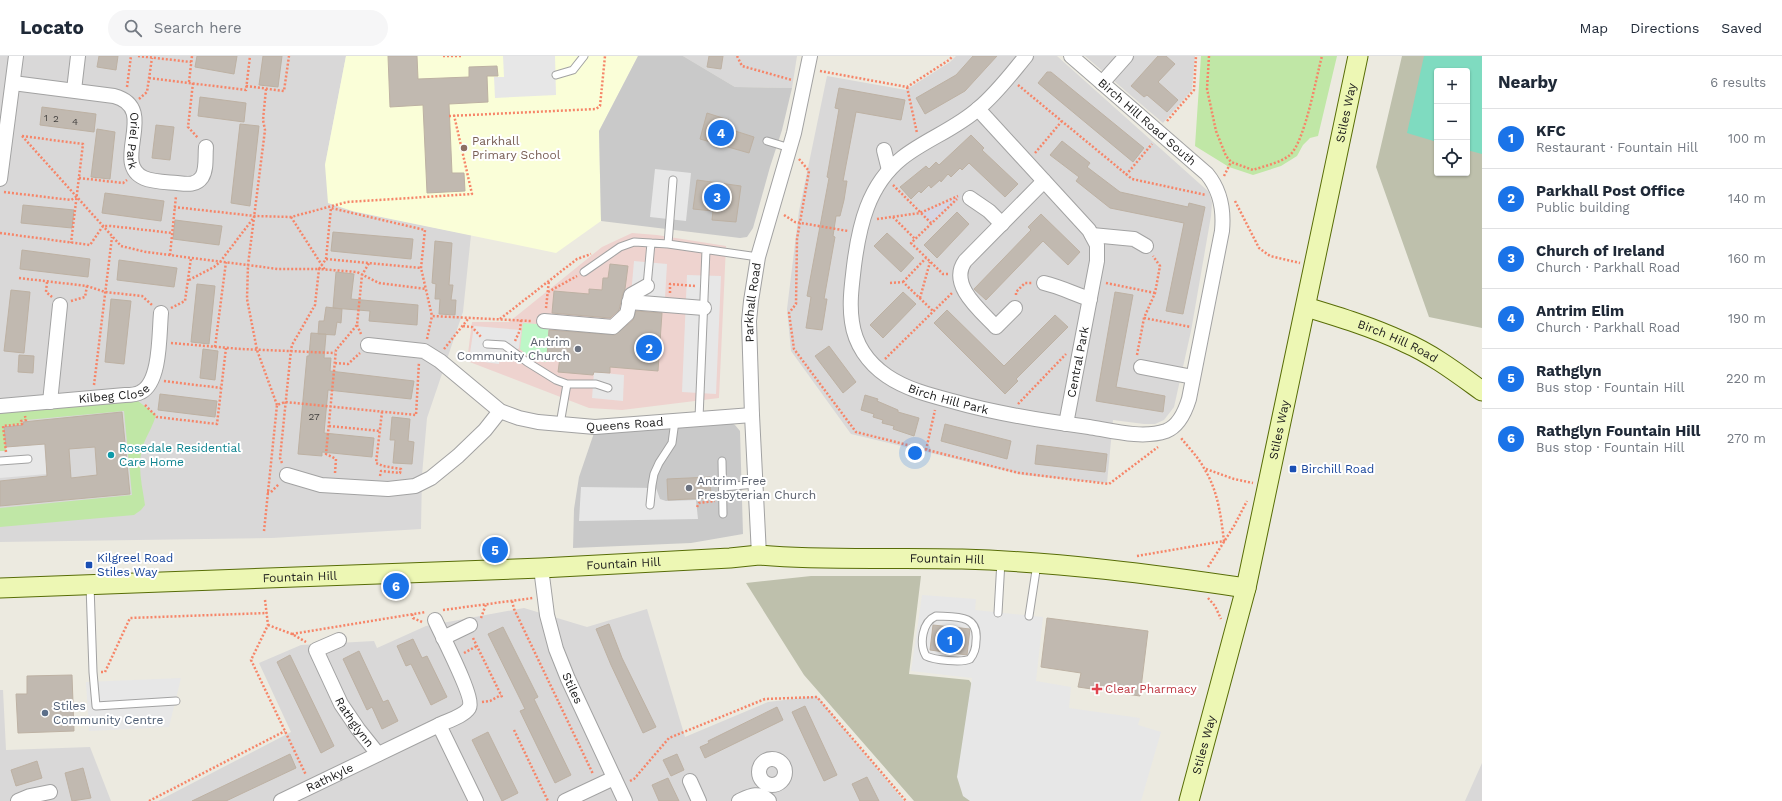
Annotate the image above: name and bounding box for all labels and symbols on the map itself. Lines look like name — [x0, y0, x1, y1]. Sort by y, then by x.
street label: Birch Hill Road South — [1095, 76, 1199, 168]
street label: Stiles Way — [1333, 81, 1359, 144]
street label: Oriel Park — [124, 111, 142, 171]
house number: 1 — [44, 112, 48, 123]
house number: 2 — [53, 113, 59, 124]
house number: 4 — [72, 116, 78, 127]
pin: 4 — [708, 118, 734, 148]
place label: Parkhall Primary School — [472, 134, 561, 162]
marker: Parkhall Primary School — [459, 143, 469, 153]
pin: 3 — [704, 182, 730, 212]
street label: Parkhall Road — [742, 261, 764, 343]
street label: Birch Hill Road — [1356, 317, 1440, 365]
street label: Central Park — [1064, 325, 1092, 399]
pin: 2 — [636, 333, 662, 363]
place label: Antrim Community Church — [457, 335, 570, 363]
marker: Antrim Community Church — [573, 344, 583, 354]
street label: Kilbeg Close — [78, 381, 153, 406]
street label: Birch Hill Park — [906, 381, 990, 417]
street label: Stiles Way — [1266, 398, 1293, 461]
house number: 27 — [308, 411, 320, 422]
street label: Queens Road — [586, 415, 664, 434]
place label: Rosedale Residential Care Home — [119, 441, 241, 469]
your location — [905, 443, 925, 463]
marker: Rosedale Residential Care Home — [106, 450, 116, 460]
place label: Birchill Road — [1301, 462, 1374, 476]
marker: Birchill Road — [1288, 464, 1298, 474]
place label: Antrim Free Presbyterian Church — [697, 474, 816, 502]
marker: Antrim Free Presbyterian Church — [684, 483, 694, 493]
pin: 5 — [482, 535, 508, 565]
place label: Kilgreel Road Stiles Way — [97, 551, 173, 579]
street label: Fountain Hill — [910, 551, 985, 567]
street label: Fountain Hill — [586, 555, 661, 573]
marker: Kilgreel Road Stiles Way — [84, 560, 94, 570]
street label: Fountain Hill — [262, 569, 338, 585]
pin: 6 — [383, 571, 409, 601]
pin: 1 — [937, 625, 963, 655]
street label: Stiles — [559, 671, 586, 706]
place label: Clear Pharmacy — [1105, 682, 1197, 696]
marker: Clear Pharmacy — [1092, 684, 1102, 694]
street label: Rathglynn — [332, 695, 377, 750]
place label: Stiles Community Centre — [53, 699, 164, 727]
marker: Stiles Community Centre — [40, 708, 50, 718]
street label: Stiles Way — [1189, 713, 1219, 776]
street label: Rathkyle — [304, 760, 356, 795]

